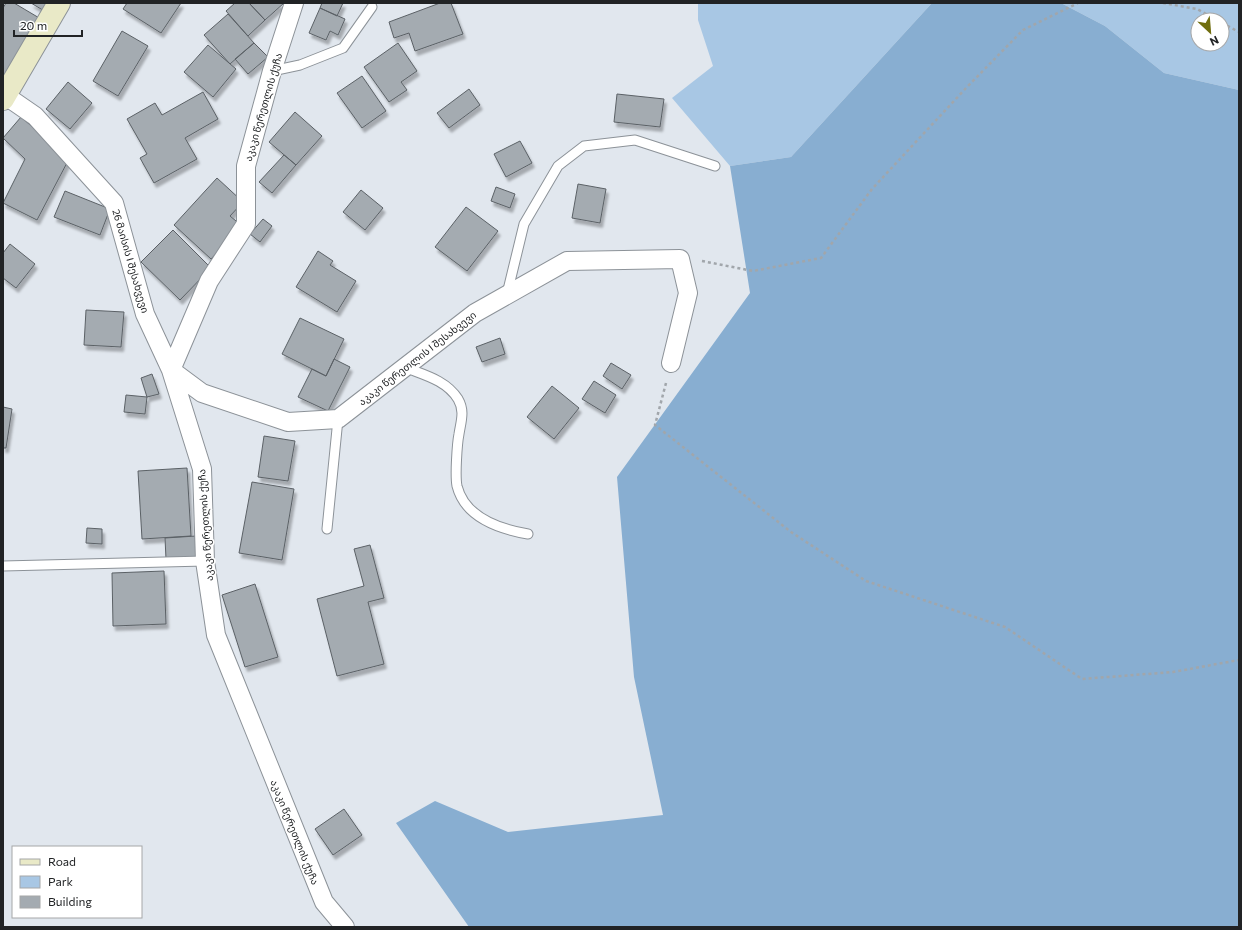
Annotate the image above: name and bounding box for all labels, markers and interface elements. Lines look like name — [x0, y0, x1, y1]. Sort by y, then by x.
scale bar — [14, 12, 82, 38]
north arrow — [1190, 12, 1230, 52]
text: 20 m — [20, 18, 47, 32]
text: N — [1208, 34, 1221, 49]
street label: აკაკი წერეთლის ქუჩა — [242, 51, 285, 163]
street label: 26 მაისის I შესახვევი — [109, 208, 152, 315]
street label: აკაკი წერეთლის I შესახვევი — [356, 308, 479, 408]
street label: აკაკი წერეთლის ქუჩა — [195, 469, 216, 581]
street label: აკაკი წერეთლის ქუჩა — [267, 778, 322, 887]
legend — [12, 846, 142, 918]
text: Road — [48, 854, 76, 868]
text: Park — [48, 874, 74, 888]
text: Building — [48, 894, 92, 908]

